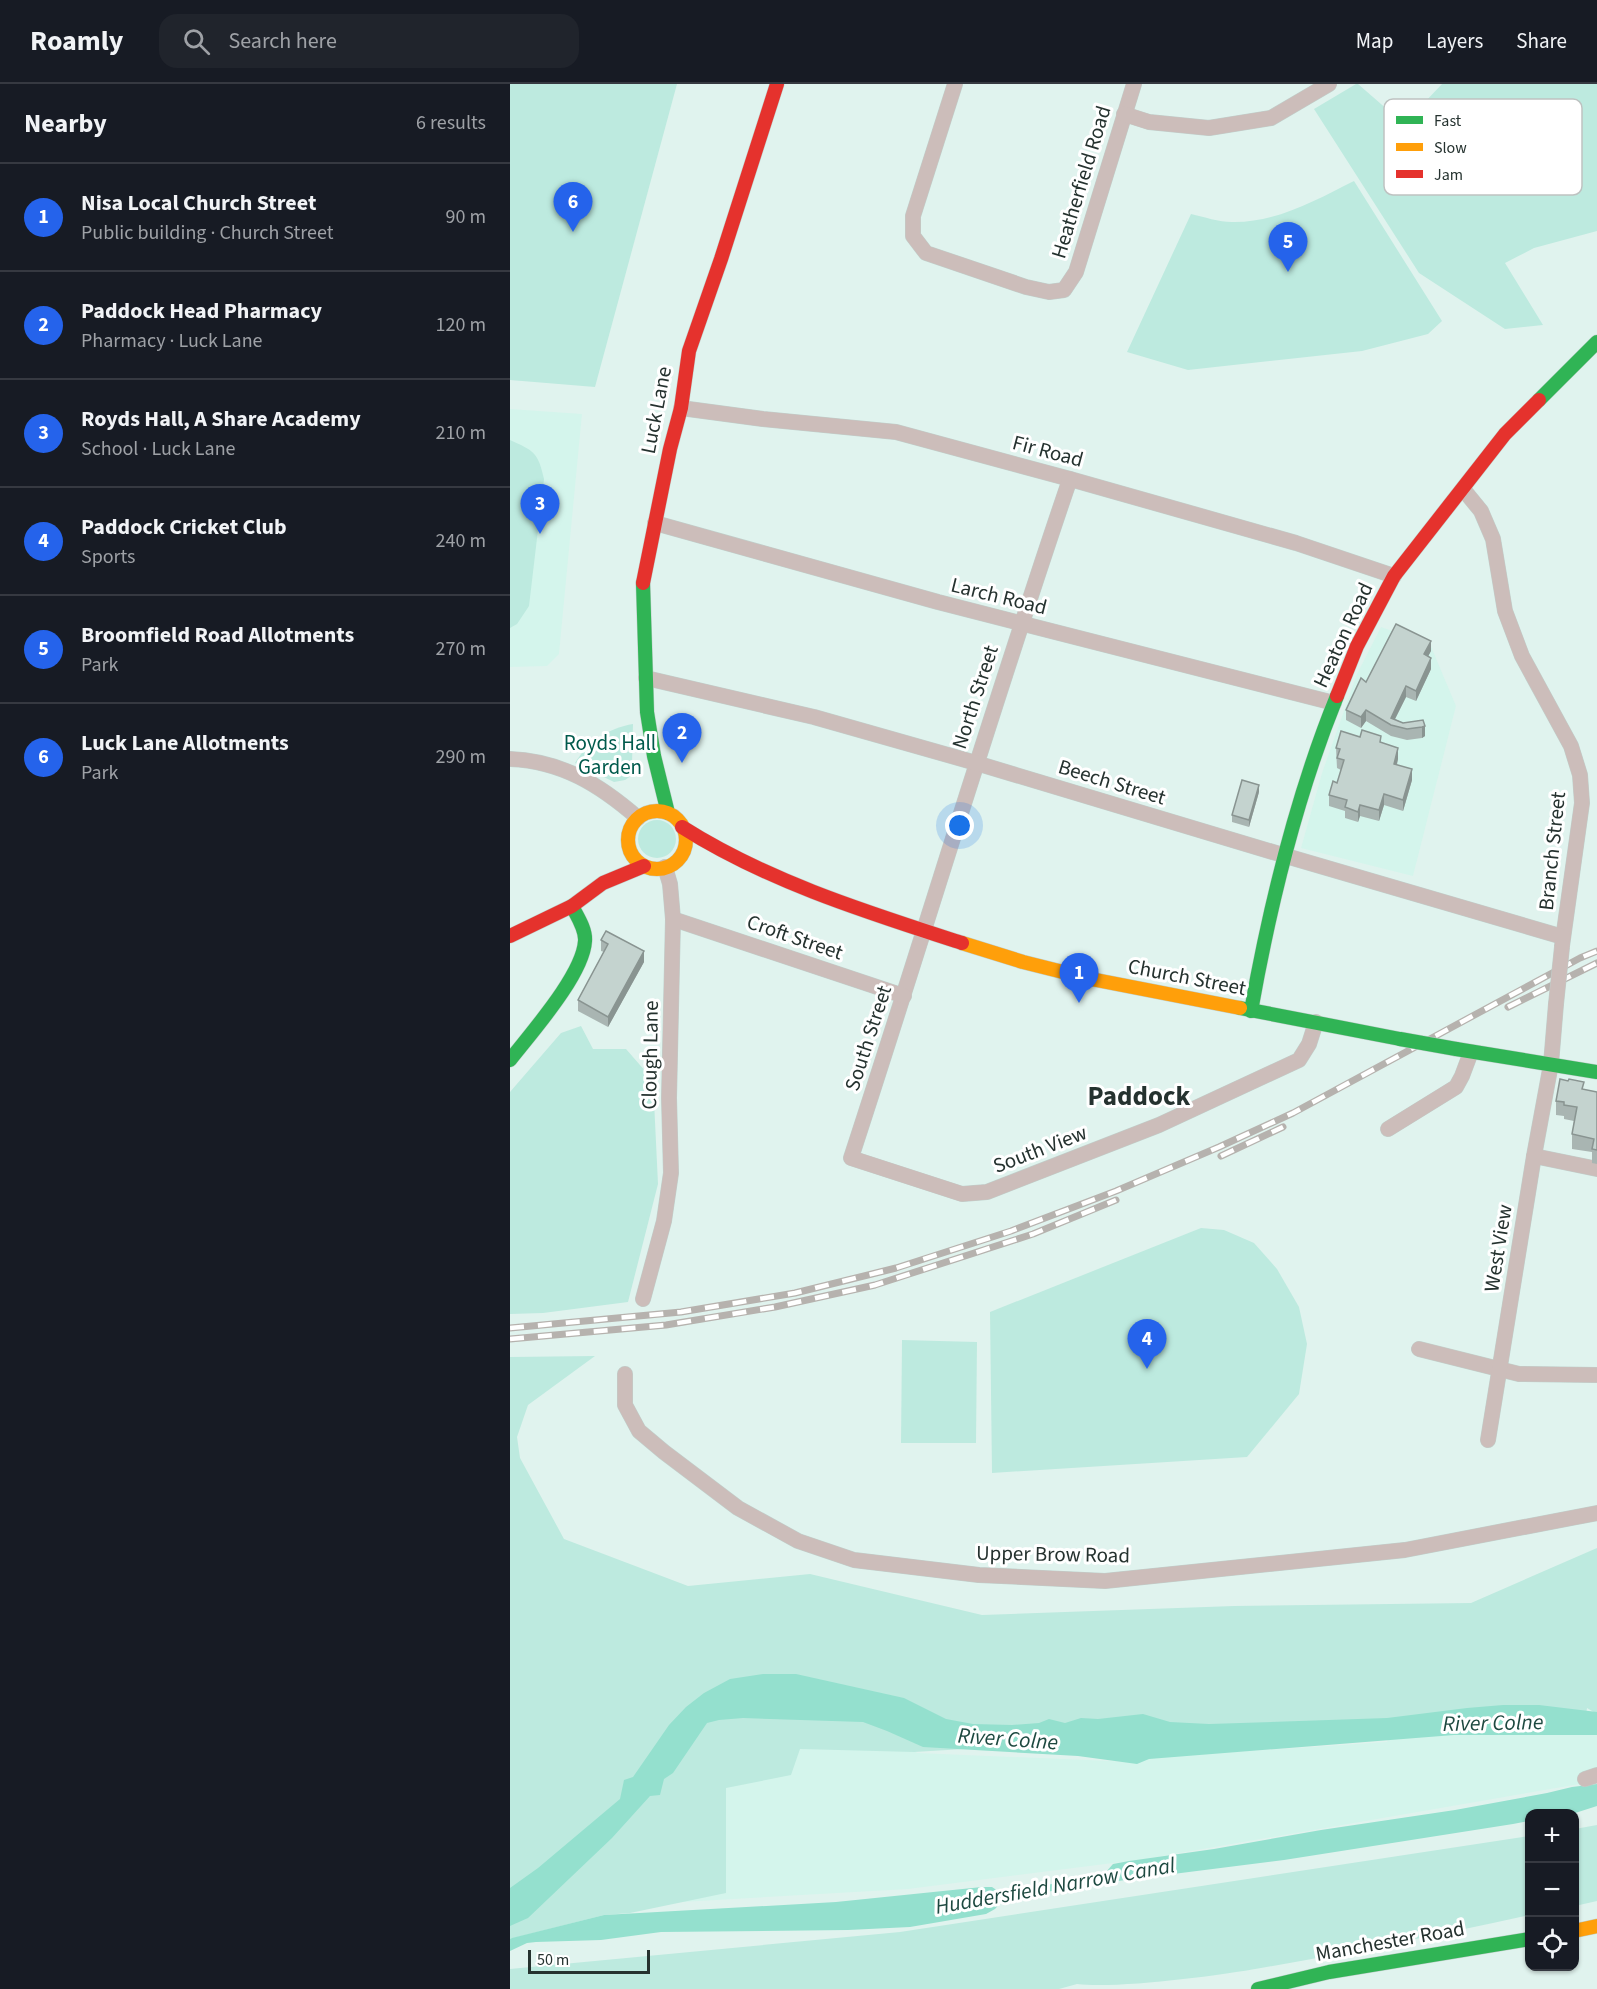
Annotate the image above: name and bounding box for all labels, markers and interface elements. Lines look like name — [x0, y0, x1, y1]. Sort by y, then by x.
search box — [159, 14, 579, 68]
text: Roamly — [30, 21, 123, 61]
icon: search — [180, 25, 213, 58]
text: Search here — [228, 25, 337, 57]
text: Map — [1356, 26, 1393, 56]
text: Layers — [1426, 26, 1483, 56]
text: Share — [1516, 26, 1567, 56]
legend — [1384, 99, 1582, 195]
street label: Heatherfield Road — [1044, 102, 1118, 262]
text: Nearby — [24, 105, 107, 142]
text: 6 results — [416, 109, 486, 137]
text: Fast — [1434, 110, 1462, 132]
text: Slow — [1434, 137, 1467, 159]
text: Jam — [1434, 164, 1463, 186]
pin: 6 — [554, 182, 592, 232]
text: Nisa Local Church Street — [81, 187, 316, 219]
text: 1 — [38, 203, 49, 231]
text: 90 m — [446, 203, 486, 231]
text: Public building · Church Street — [81, 219, 333, 247]
pin: 5 — [1268, 222, 1308, 272]
text: Paddock Head Pharmacy — [81, 295, 322, 327]
text: 2 — [38, 311, 49, 339]
text: 120 m — [436, 311, 486, 339]
text: Pharmacy · Luck Lane — [81, 327, 263, 355]
street label: Luck Lane — [633, 364, 679, 456]
text: Royds Hall, A Share Academy — [81, 403, 361, 435]
text: 3 — [38, 419, 49, 447]
text: 210 m — [436, 419, 486, 447]
street label: Fir Road — [1009, 427, 1087, 475]
text: School · Luck Lane — [81, 435, 236, 463]
pin: 3 — [520, 484, 560, 534]
text: Paddock Cricket Club — [81, 511, 287, 543]
text: 4 — [38, 527, 49, 555]
text: 240 m — [436, 527, 486, 555]
text: Sports — [81, 543, 136, 571]
street label: Larch Road — [948, 570, 1050, 622]
street label: Heaton Road — [1306, 577, 1380, 693]
text: Broomfield Road Allotments — [81, 619, 354, 651]
text: 5 — [38, 635, 49, 663]
text: 270 m — [436, 635, 486, 663]
street label: North Street — [944, 641, 1006, 753]
text: Park — [81, 651, 118, 679]
pin: 2 — [662, 714, 702, 763]
text: Luck Lane Allotments — [81, 727, 289, 759]
park label: Royds Hall Garden — [564, 728, 656, 782]
text: 6 — [38, 743, 49, 771]
text: 290 m — [436, 743, 486, 771]
street label: Beech Street — [1055, 751, 1169, 813]
text: Park — [81, 759, 118, 787]
street label: Branch Street — [1531, 790, 1573, 912]
your location — [945, 811, 974, 840]
street label: Croft Street — [743, 907, 847, 967]
street label: Church Street — [1125, 951, 1249, 1003]
pin: 1 — [1060, 954, 1098, 1003]
street label: South Street — [837, 981, 899, 1095]
street label: Clough Lane — [634, 1000, 666, 1110]
district label: Paddock — [1088, 1077, 1191, 1116]
street label: South View — [989, 1117, 1091, 1181]
street label: West View — [1476, 1202, 1520, 1294]
pin: 4 — [1128, 1320, 1166, 1369]
street label: Upper Brow Road — [976, 1538, 1130, 1570]
water label: River Colne — [1442, 1706, 1544, 1740]
water label: River Colne — [957, 1720, 1059, 1758]
map controls — [1525, 1809, 1579, 1971]
button: + — [1525, 1809, 1579, 1863]
water label: Huddersfield Narrow Canal — [933, 1849, 1178, 1923]
button: − — [1525, 1863, 1579, 1917]
street label: Manchester Road — [1313, 1913, 1467, 1969]
button: locate — [1525, 1917, 1579, 1971]
scale bar — [528, 1947, 650, 1974]
text: 50 m — [537, 1949, 569, 1971]

